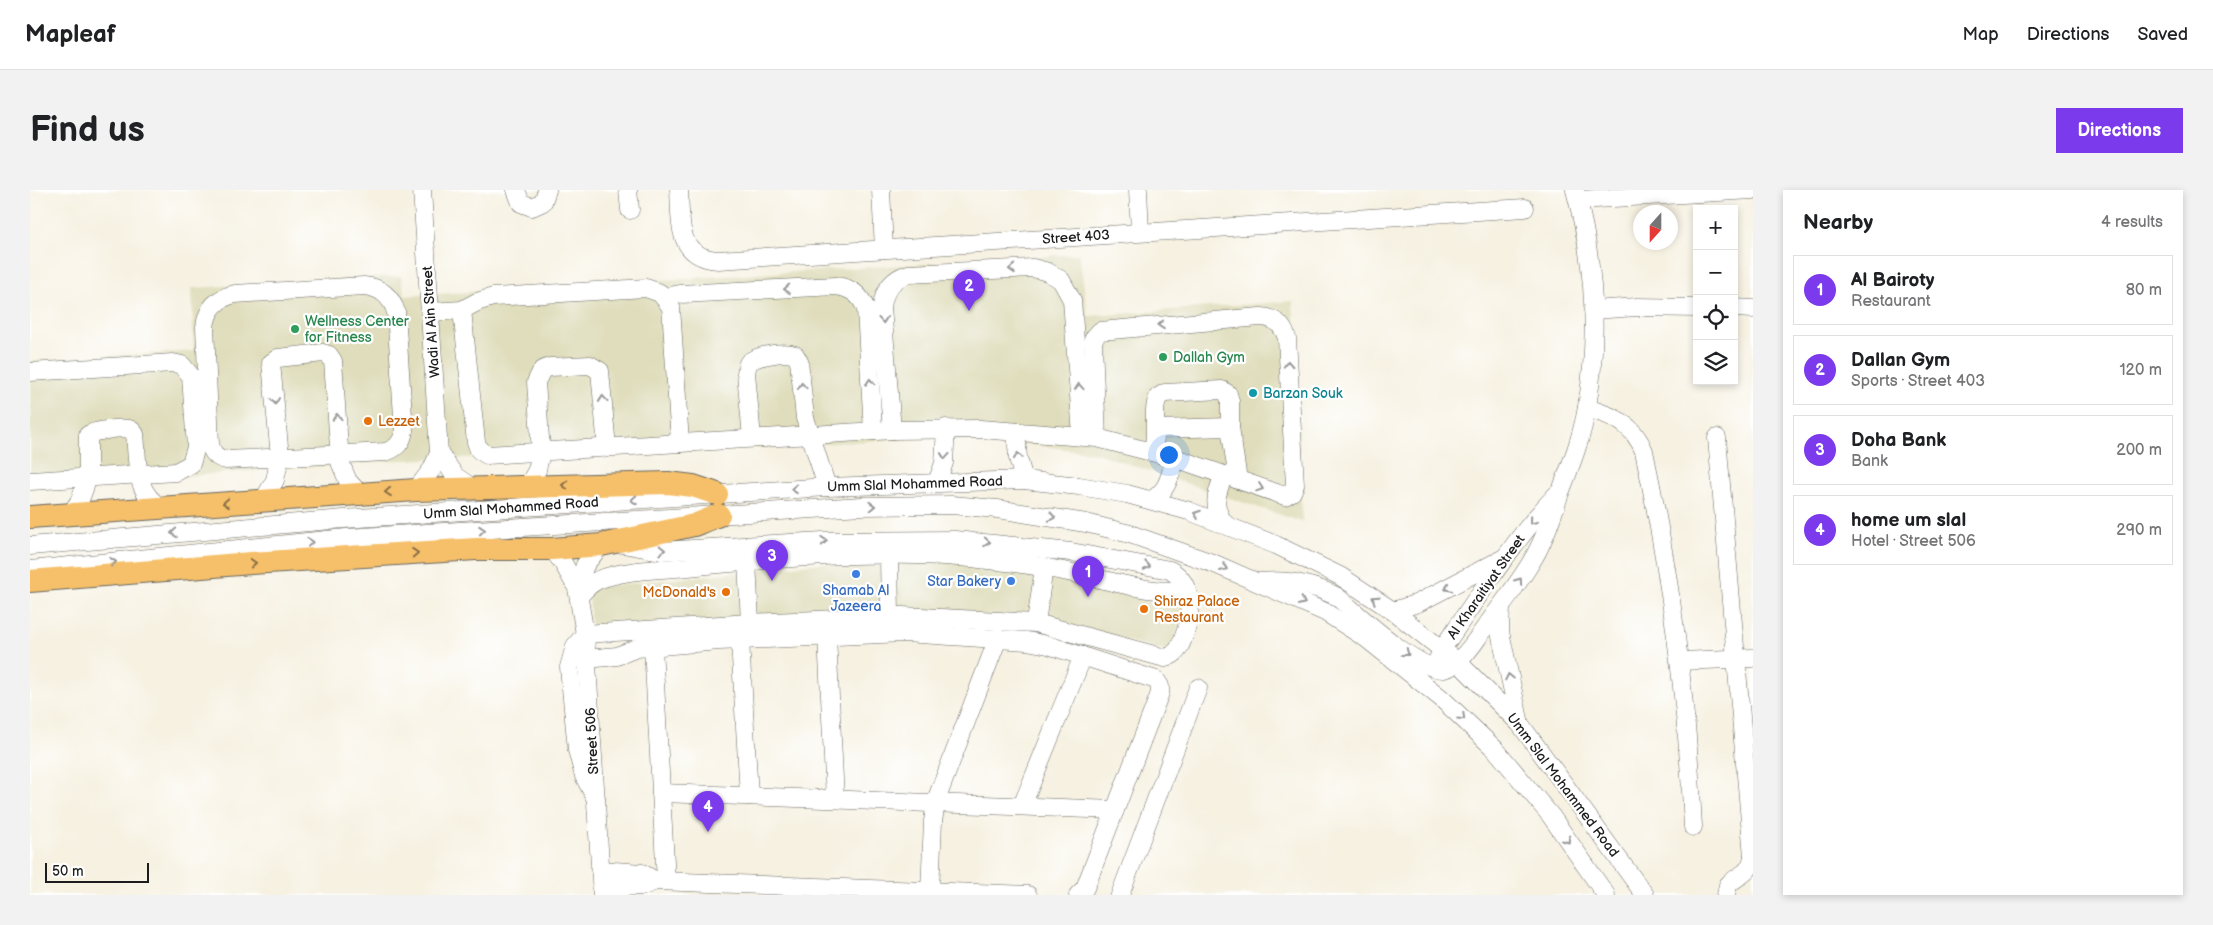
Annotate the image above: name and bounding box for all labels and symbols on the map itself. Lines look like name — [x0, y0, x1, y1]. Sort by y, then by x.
north arrow — [1633, 205, 1678, 250]
street label: Street 403 — [1042, 226, 1110, 248]
one-way arrow — [1008, 264, 1016, 275]
street label: Wadi Al Ain Street — [419, 265, 443, 379]
pin: 2 — [953, 270, 985, 311]
one-way arrow — [783, 283, 791, 294]
place label: Wellness Center for Fitness — [305, 313, 410, 346]
one-way arrow — [877, 316, 888, 324]
one-way arrow — [1157, 319, 1165, 330]
marker: Wellness Center for Fitness — [289, 323, 301, 335]
place label: Dallah Gym — [1173, 349, 1245, 366]
marker: Dallah Gym — [1157, 351, 1169, 363]
one-way arrow — [1283, 360, 1294, 368]
one-way arrow — [865, 378, 876, 386]
one-way arrow — [796, 382, 807, 390]
one-way arrow — [1073, 383, 1084, 391]
place label: Barzan Souk — [1263, 385, 1343, 402]
marker: Barzan Souk — [1247, 387, 1259, 399]
one-way arrow — [598, 395, 609, 403]
one-way arrow — [269, 397, 280, 405]
one-way arrow — [331, 413, 342, 421]
place label: Lezzet — [378, 413, 420, 430]
marker: Lezzet — [362, 415, 374, 427]
your location — [1156, 442, 1182, 468]
one-way arrow — [939, 452, 950, 460]
one-way arrow — [1014, 452, 1024, 461]
street label: Umm Slal Mohammed Road — [827, 472, 1003, 496]
one-way arrow — [561, 480, 569, 491]
one-way arrow — [1256, 482, 1264, 492]
one-way arrow — [790, 484, 798, 495]
one-way arrow — [383, 486, 391, 497]
street label: Umm Slal Mohammed Road — [423, 493, 599, 523]
one-way arrow — [630, 494, 638, 505]
one-way arrow — [221, 498, 229, 509]
one-way arrow — [869, 501, 877, 511]
one-way arrow — [1194, 510, 1202, 520]
one-way arrow — [1047, 511, 1056, 521]
one-way arrow — [1530, 515, 1538, 524]
one-way arrow — [479, 524, 487, 535]
one-way arrow — [169, 528, 177, 539]
street label: Al Kharaitiyat Street — [1444, 531, 1529, 643]
one-way arrow — [821, 535, 829, 546]
one-way arrow — [306, 537, 314, 548]
one-way arrow — [983, 537, 991, 548]
pin: 3 — [756, 540, 788, 581]
one-way arrow — [658, 545, 666, 556]
one-way arrow — [411, 548, 419, 559]
one-way arrow — [110, 556, 118, 567]
pin: 1 — [1072, 556, 1104, 597]
one-way arrow — [249, 558, 257, 569]
one-way arrow — [1143, 560, 1152, 570]
one-way arrow — [1219, 561, 1228, 572]
marker: Shamab Al Jazeera — [850, 568, 862, 580]
place label: Star Bakery — [927, 573, 1002, 590]
marker: Star Bakery — [1005, 575, 1017, 587]
one-way arrow — [1513, 577, 1522, 587]
place label: Shamab Al Jazeera — [823, 582, 889, 615]
one-way arrow — [1444, 582, 1453, 592]
place label: McDonald's — [643, 584, 716, 601]
marker: McDonald's — [720, 586, 732, 598]
place label: Shiraz Palace Restaurant — [1154, 593, 1240, 626]
one-way arrow — [1297, 596, 1306, 607]
one-way arrow — [1371, 596, 1381, 605]
marker: Shiraz Palace Restaurant — [1138, 603, 1150, 615]
one-way arrow — [1400, 648, 1409, 656]
one-way arrow — [1505, 672, 1515, 681]
street label: Street 506 — [582, 707, 602, 775]
street label: Umm Slal Mohammed Road — [1503, 710, 1623, 860]
one-way arrow — [1456, 711, 1465, 720]
pin: 4 — [692, 791, 724, 832]
one-way arrow — [1561, 834, 1570, 844]
scale bar — [45, 860, 149, 883]

